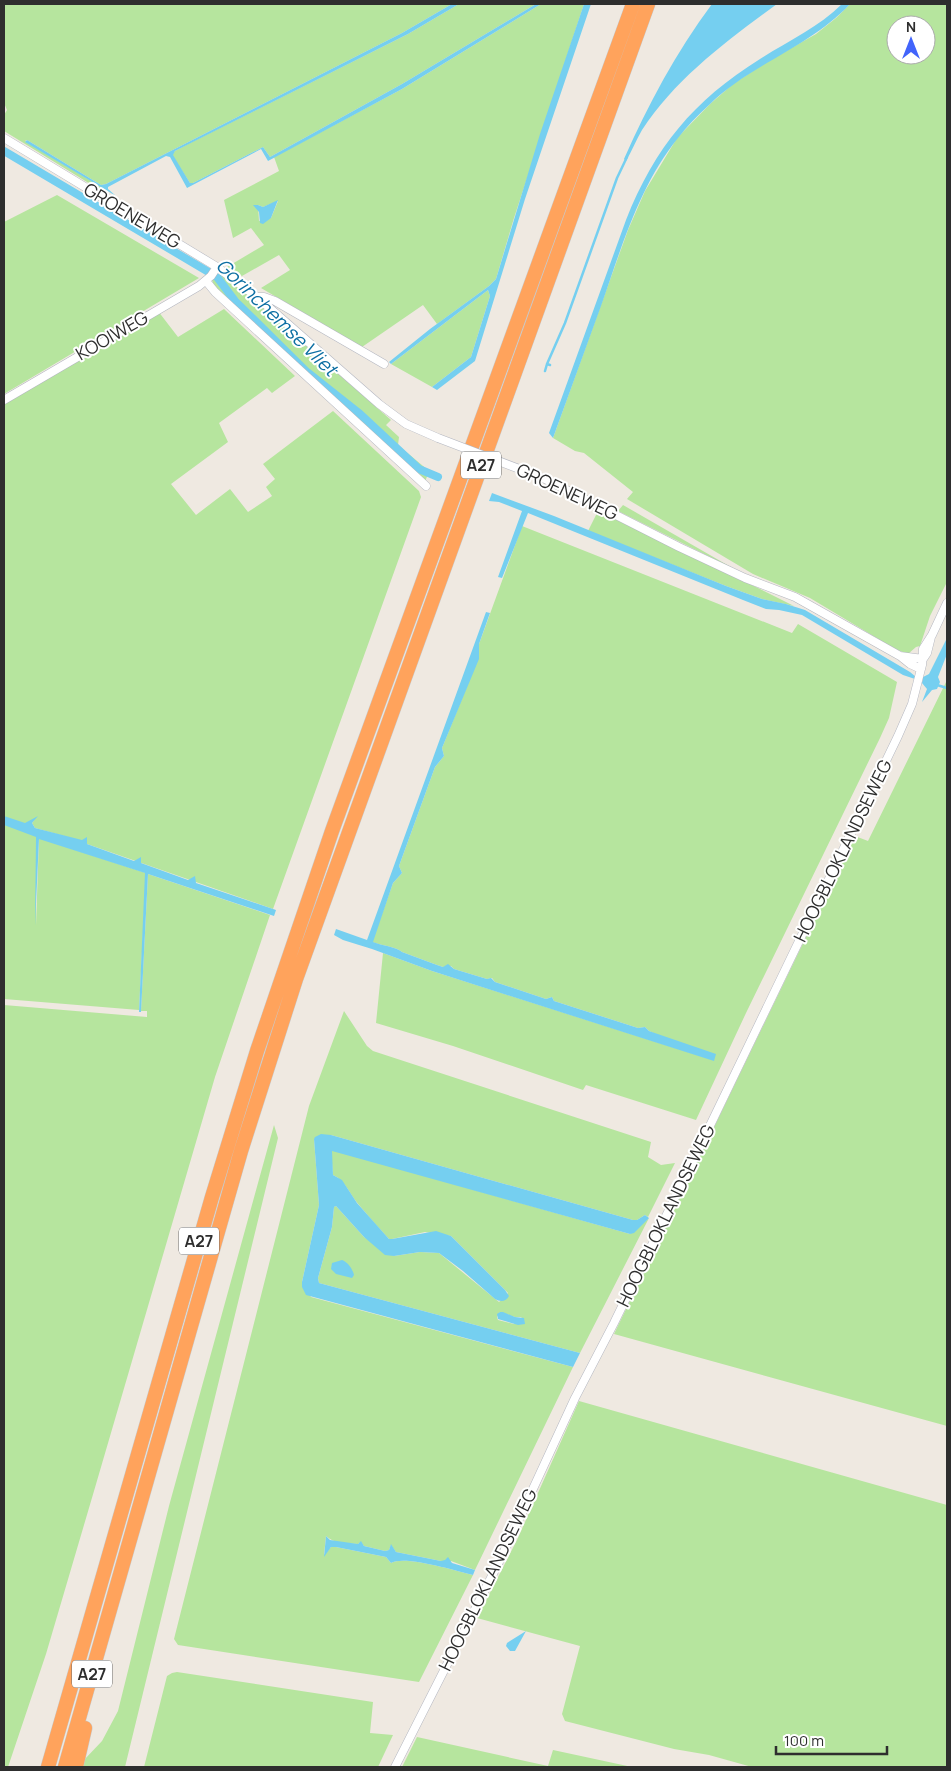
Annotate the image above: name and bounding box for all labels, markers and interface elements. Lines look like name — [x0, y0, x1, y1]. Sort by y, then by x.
north arrow — [886, 15, 936, 65]
text: N — [906, 17, 916, 36]
street label: GROENEWEG — [80, 177, 186, 254]
water label: Gorinchemse Vliet — [211, 252, 345, 383]
street label: KOOIWEG — [71, 305, 152, 365]
road number: A27 — [461, 452, 501, 478]
street label: GROENEWEG — [513, 457, 622, 525]
street label: HOOGBLOKLANDSEWEG — [787, 755, 897, 946]
street label: HOOGBLOKLANDSEWEG — [610, 1120, 720, 1311]
road number: A27 — [179, 1228, 219, 1254]
street label: HOOGBLOKLANDSEWEG — [432, 1484, 542, 1675]
road number: A27 — [72, 1660, 112, 1688]
scale bar — [776, 1724, 887, 1756]
text: 100 m — [784, 1730, 824, 1751]

